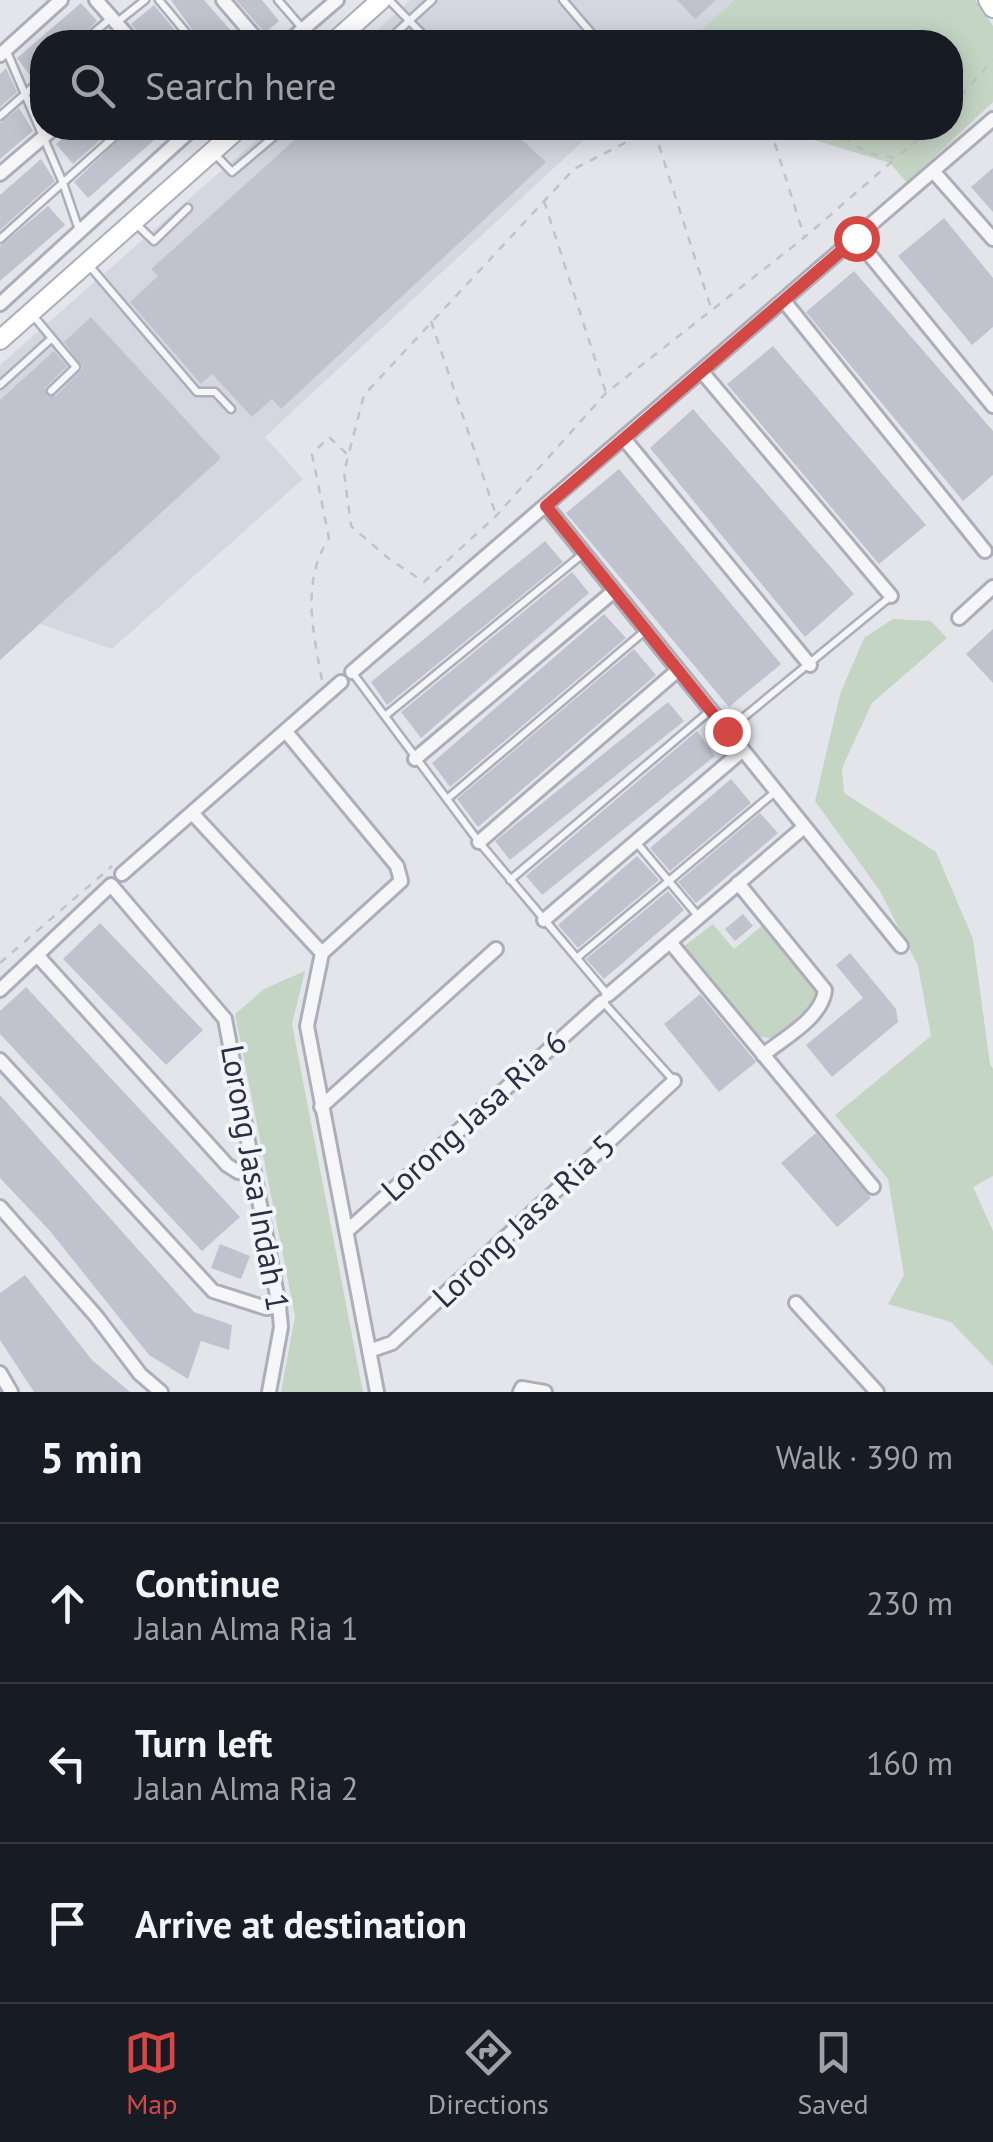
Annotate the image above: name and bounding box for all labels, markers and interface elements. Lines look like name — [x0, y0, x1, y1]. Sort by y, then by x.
search box — [30, 30, 963, 140]
icon: search — [65, 58, 120, 113]
text: Search here — [145, 61, 337, 110]
route start — [834, 216, 880, 262]
route end — [705, 709, 751, 755]
street label: Lorong Jasa Ria 6 — [372, 1021, 575, 1210]
street label: Lorong Jasa Indah 1 — [212, 1041, 300, 1314]
street label: Lorong Jasa Ria 5 — [423, 1125, 624, 1316]
text: 5 min — [40, 1430, 142, 1485]
text: Walk · 390 m — [776, 1436, 953, 1478]
text: Continue — [135, 1558, 280, 1607]
icon: ahead — [40, 1576, 95, 1631]
text: 230 m — [866, 1582, 953, 1624]
text: Jalan Alma Ria 1 — [135, 1607, 358, 1649]
text: Turn left — [135, 1718, 272, 1767]
icon: left — [40, 1736, 95, 1791]
text: 160 m — [866, 1742, 953, 1784]
text: Jalan Alma Ria 2 — [135, 1767, 358, 1809]
icon: arrive — [40, 1896, 95, 1951]
text: Arrive at destination — [135, 1899, 467, 1948]
tab: Map — [124, 2025, 179, 2122]
tab: Directions — [428, 2025, 549, 2122]
tab: Saved — [797, 2025, 869, 2122]

